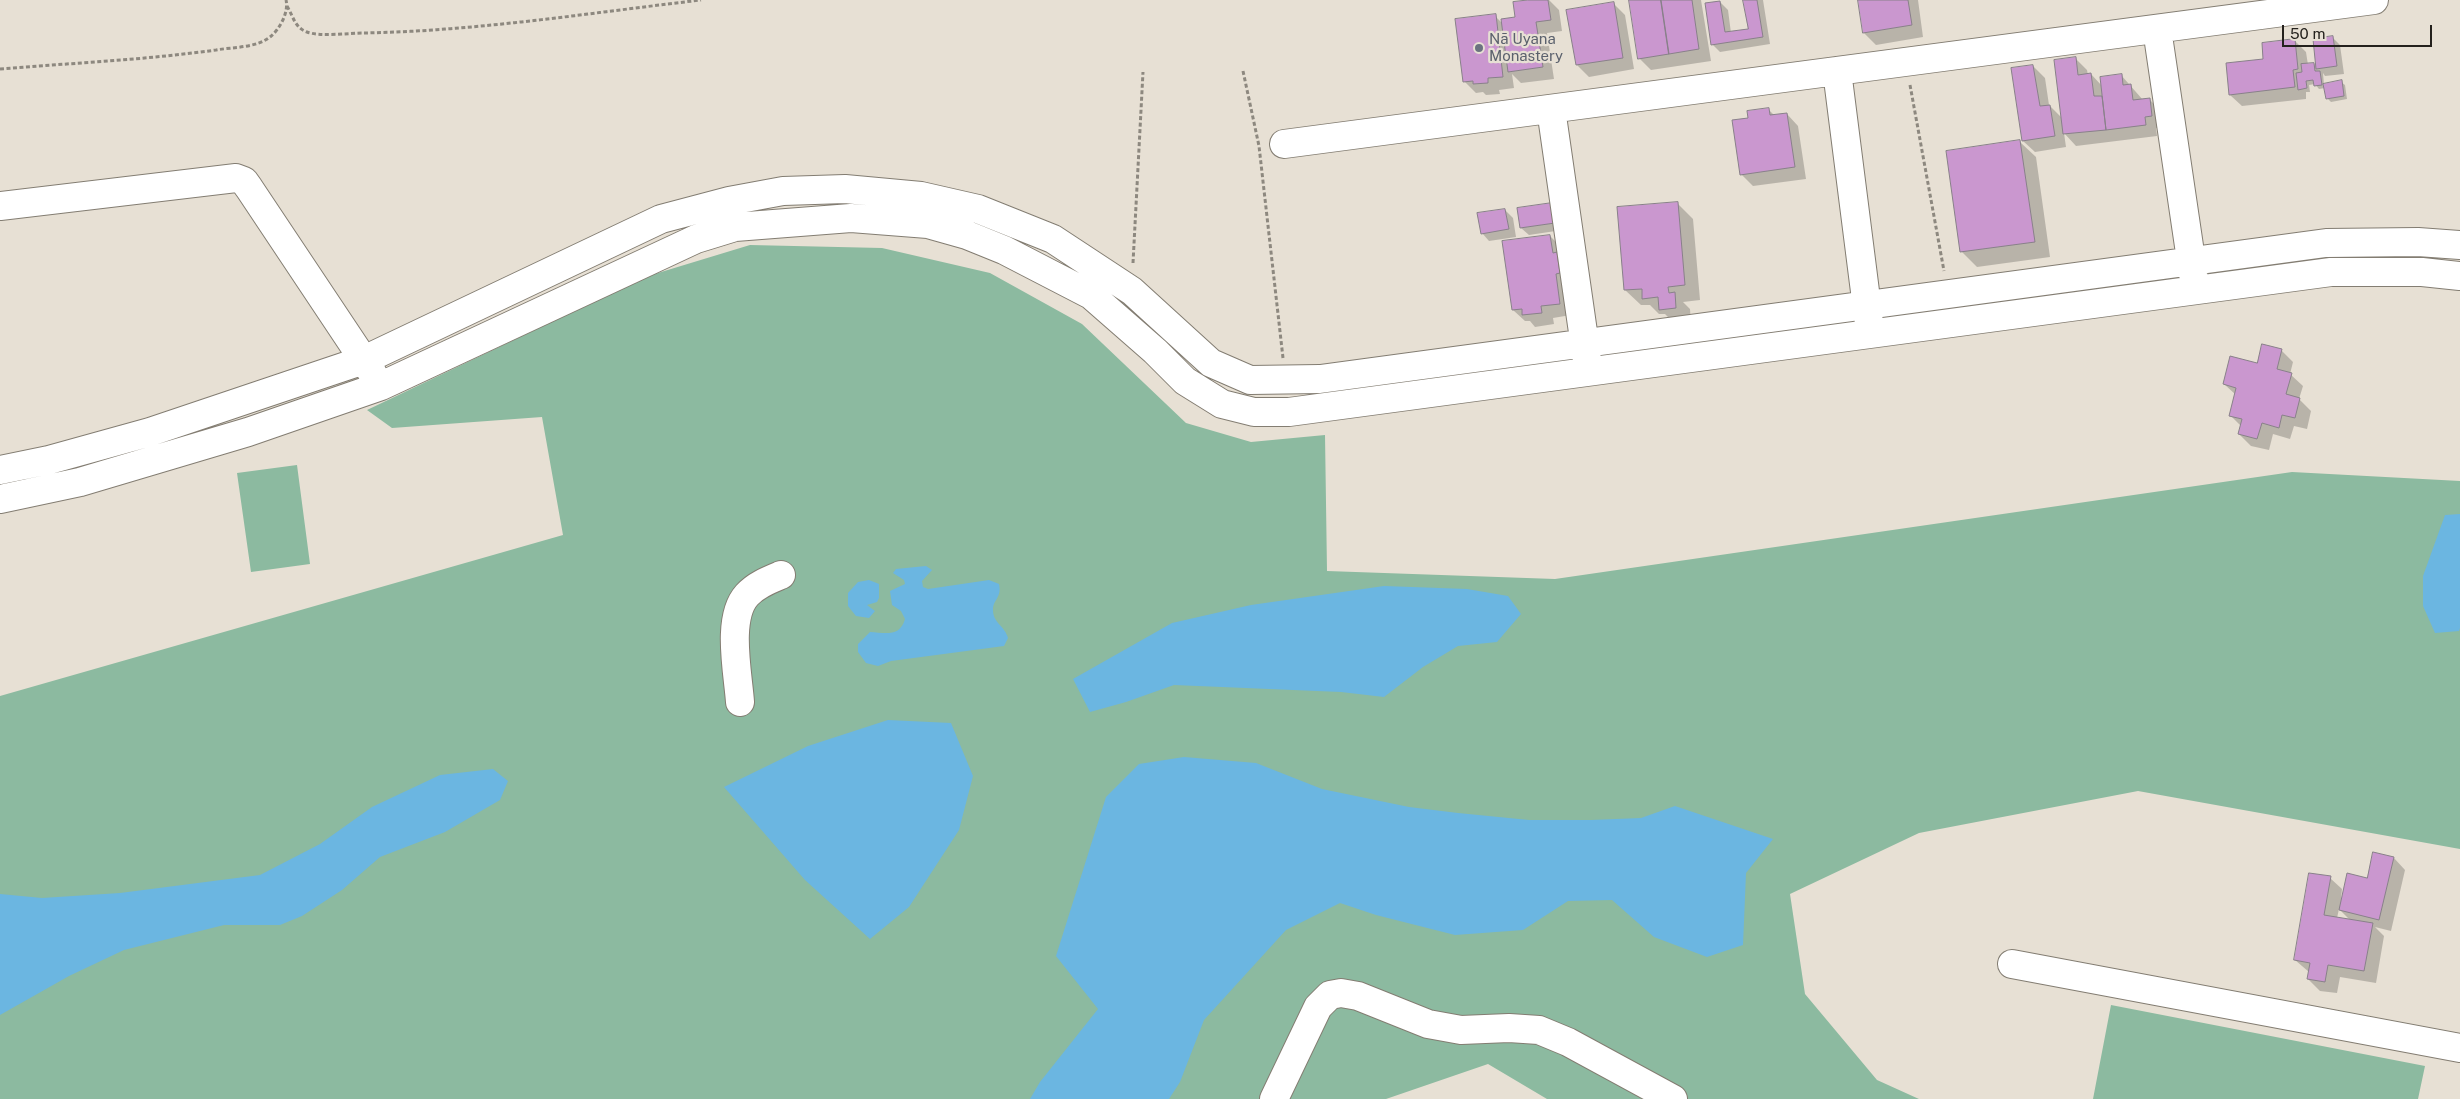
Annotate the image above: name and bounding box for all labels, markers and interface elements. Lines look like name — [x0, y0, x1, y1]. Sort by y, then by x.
scale bar — [2285, 15, 2435, 47]
text: 50 m — [2290, 25, 2325, 42]
place label: Nā Uyana Monastery — [1489, 30, 1563, 65]
marker: Nā Uyana Monastery — [1473, 42, 1485, 54]

